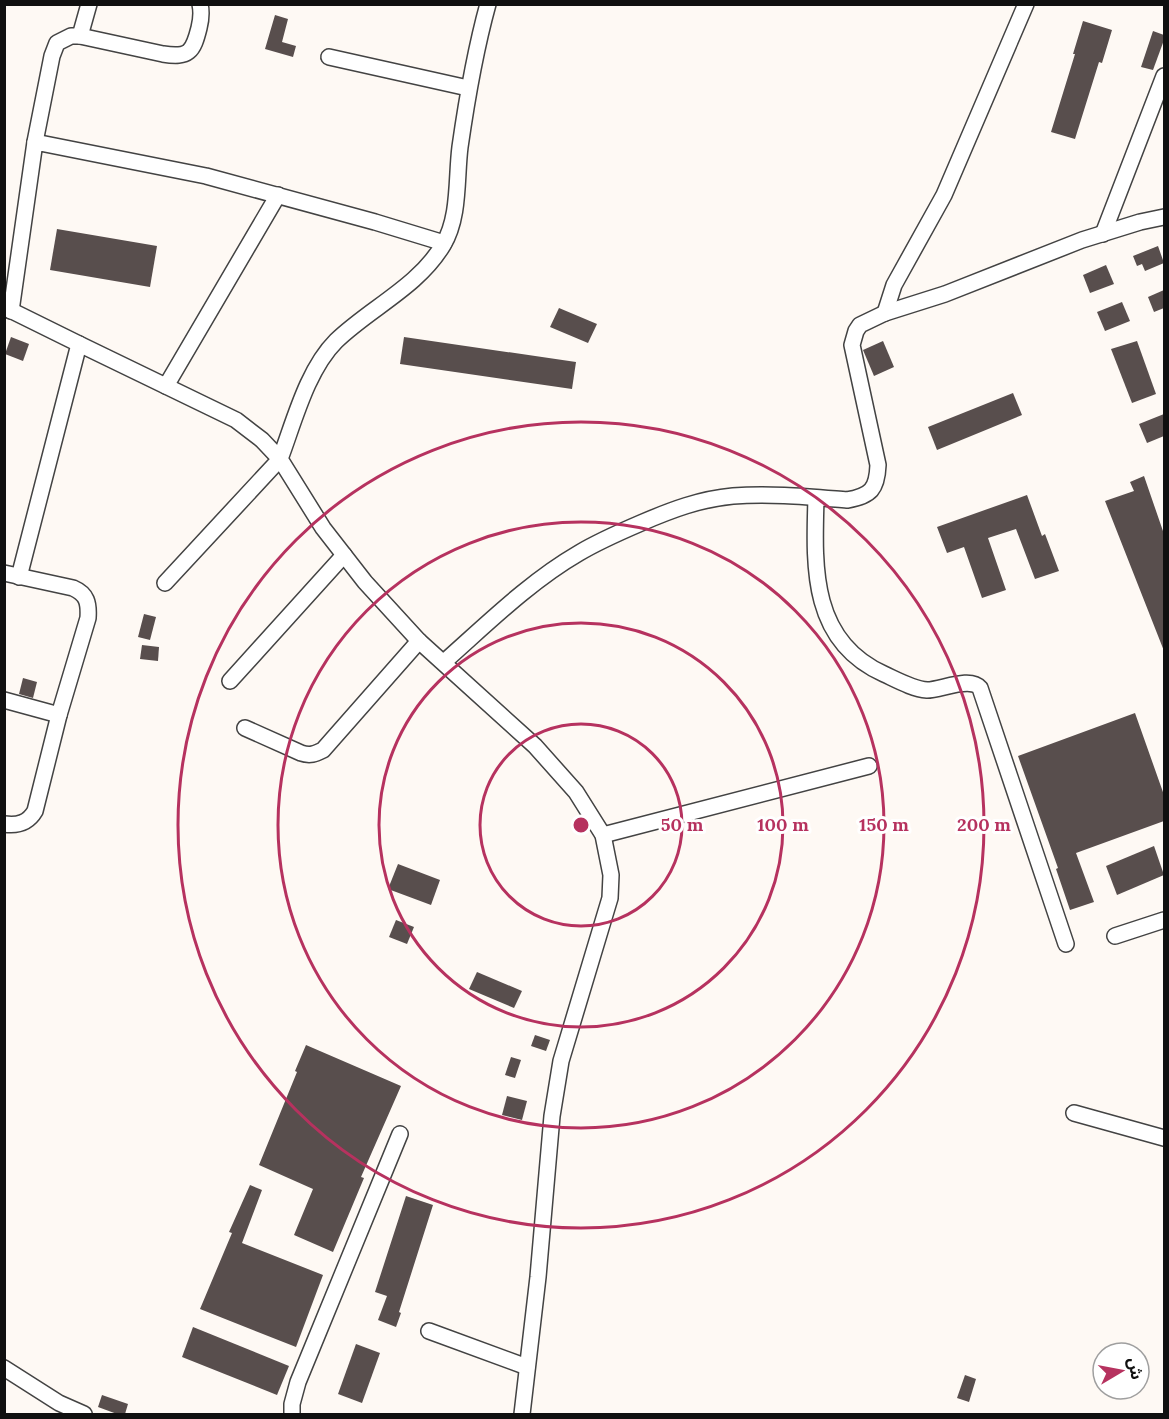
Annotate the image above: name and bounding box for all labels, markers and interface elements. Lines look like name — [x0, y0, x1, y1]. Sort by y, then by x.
text: 50 m — [661, 813, 704, 836]
text: 100 m — [757, 813, 809, 836]
text: 150 m — [859, 813, 909, 836]
text: 200 m — [957, 813, 1011, 836]
centre of rings — [571, 815, 591, 835]
north arrow — [1091, 1341, 1151, 1401]
text: ش — [1124, 1356, 1148, 1381]

